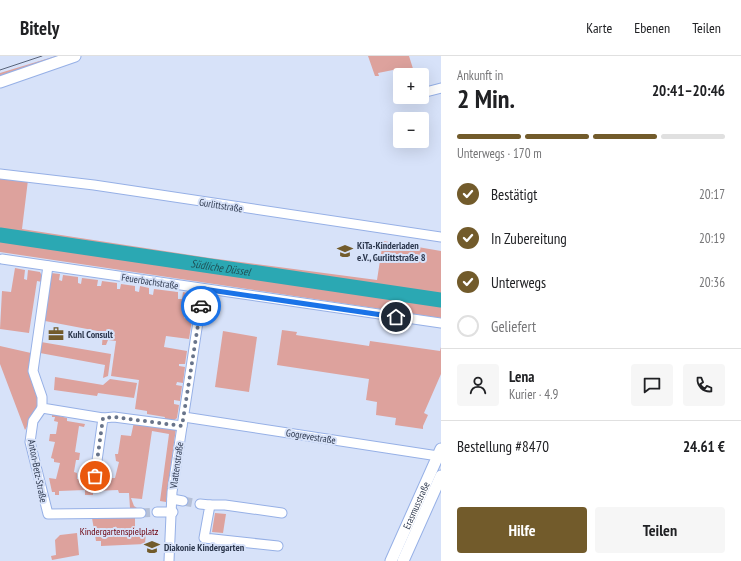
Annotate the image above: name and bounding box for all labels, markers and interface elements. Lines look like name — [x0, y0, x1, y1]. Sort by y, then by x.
text: Bitely — [20, 16, 59, 40]
text: Karte — [586, 19, 612, 37]
text: Ebenen — [634, 19, 670, 37]
text: Teilen — [692, 19, 721, 37]
text: Ankunft in — [457, 67, 503, 84]
map controls — [393, 68, 429, 148]
button: + — [393, 68, 429, 104]
text: 20:41–20:46 — [652, 81, 725, 100]
text: 2 Min. — [457, 82, 515, 115]
button: − — [393, 112, 429, 148]
text: Unterwegs · 170 m — [457, 145, 542, 162]
icon: check — [457, 183, 479, 205]
text: Bestätigt — [491, 185, 537, 204]
text: 20:17 — [699, 186, 725, 203]
street label: Gurlittstraße — [198, 196, 244, 215]
icon: check — [457, 227, 479, 249]
text: In Zubereitung — [491, 229, 567, 248]
text: 20:19 — [699, 230, 725, 247]
place label: KiTa-Kinderladen e.V., Gurlittstraße 8 — [357, 239, 426, 264]
school or university icon: KiTa-Kinderladen e.V., Gurlittstraße 8 — [336, 242, 354, 260]
water label: Südliche Düssel — [190, 256, 253, 279]
street label: Feuerbachstraße — [120, 271, 179, 292]
icon: check — [457, 271, 479, 293]
text: Unterwegs — [491, 273, 546, 292]
text: 20:36 — [699, 274, 725, 291]
courier — [181, 286, 221, 326]
icon: car — [190, 295, 212, 317]
pin — [379, 300, 413, 334]
icon: home — [385, 306, 407, 328]
text: Geliefert — [491, 317, 536, 336]
office icon: Kuhl Consult — [47, 325, 65, 343]
place label: Kuhl Consult — [68, 328, 113, 341]
button: person — [457, 364, 499, 406]
button: chat — [631, 364, 673, 406]
button: phone — [683, 364, 725, 406]
text: Lena — [509, 367, 534, 386]
text: Kurier · 4.9 — [509, 386, 558, 403]
street label: Gogrevestraße — [285, 426, 337, 447]
text: Bestellung #8470 — [457, 437, 549, 456]
text: 24.61 € — [683, 437, 725, 456]
street label: Anton-Betz-Straße — [25, 438, 50, 504]
street label: Vlattenstraße — [167, 441, 186, 490]
pin — [78, 459, 112, 493]
icon: bag — [84, 465, 106, 487]
street label: Erasmusstraße — [400, 480, 433, 531]
button: Hilfe — [457, 507, 587, 553]
button: Teilen — [595, 507, 725, 553]
park label: Kindergartenspielplatz — [80, 525, 159, 538]
school or university icon: Diakonie Kindergarten — [143, 538, 161, 556]
place label: Diakonie Kindergarten — [164, 541, 245, 554]

